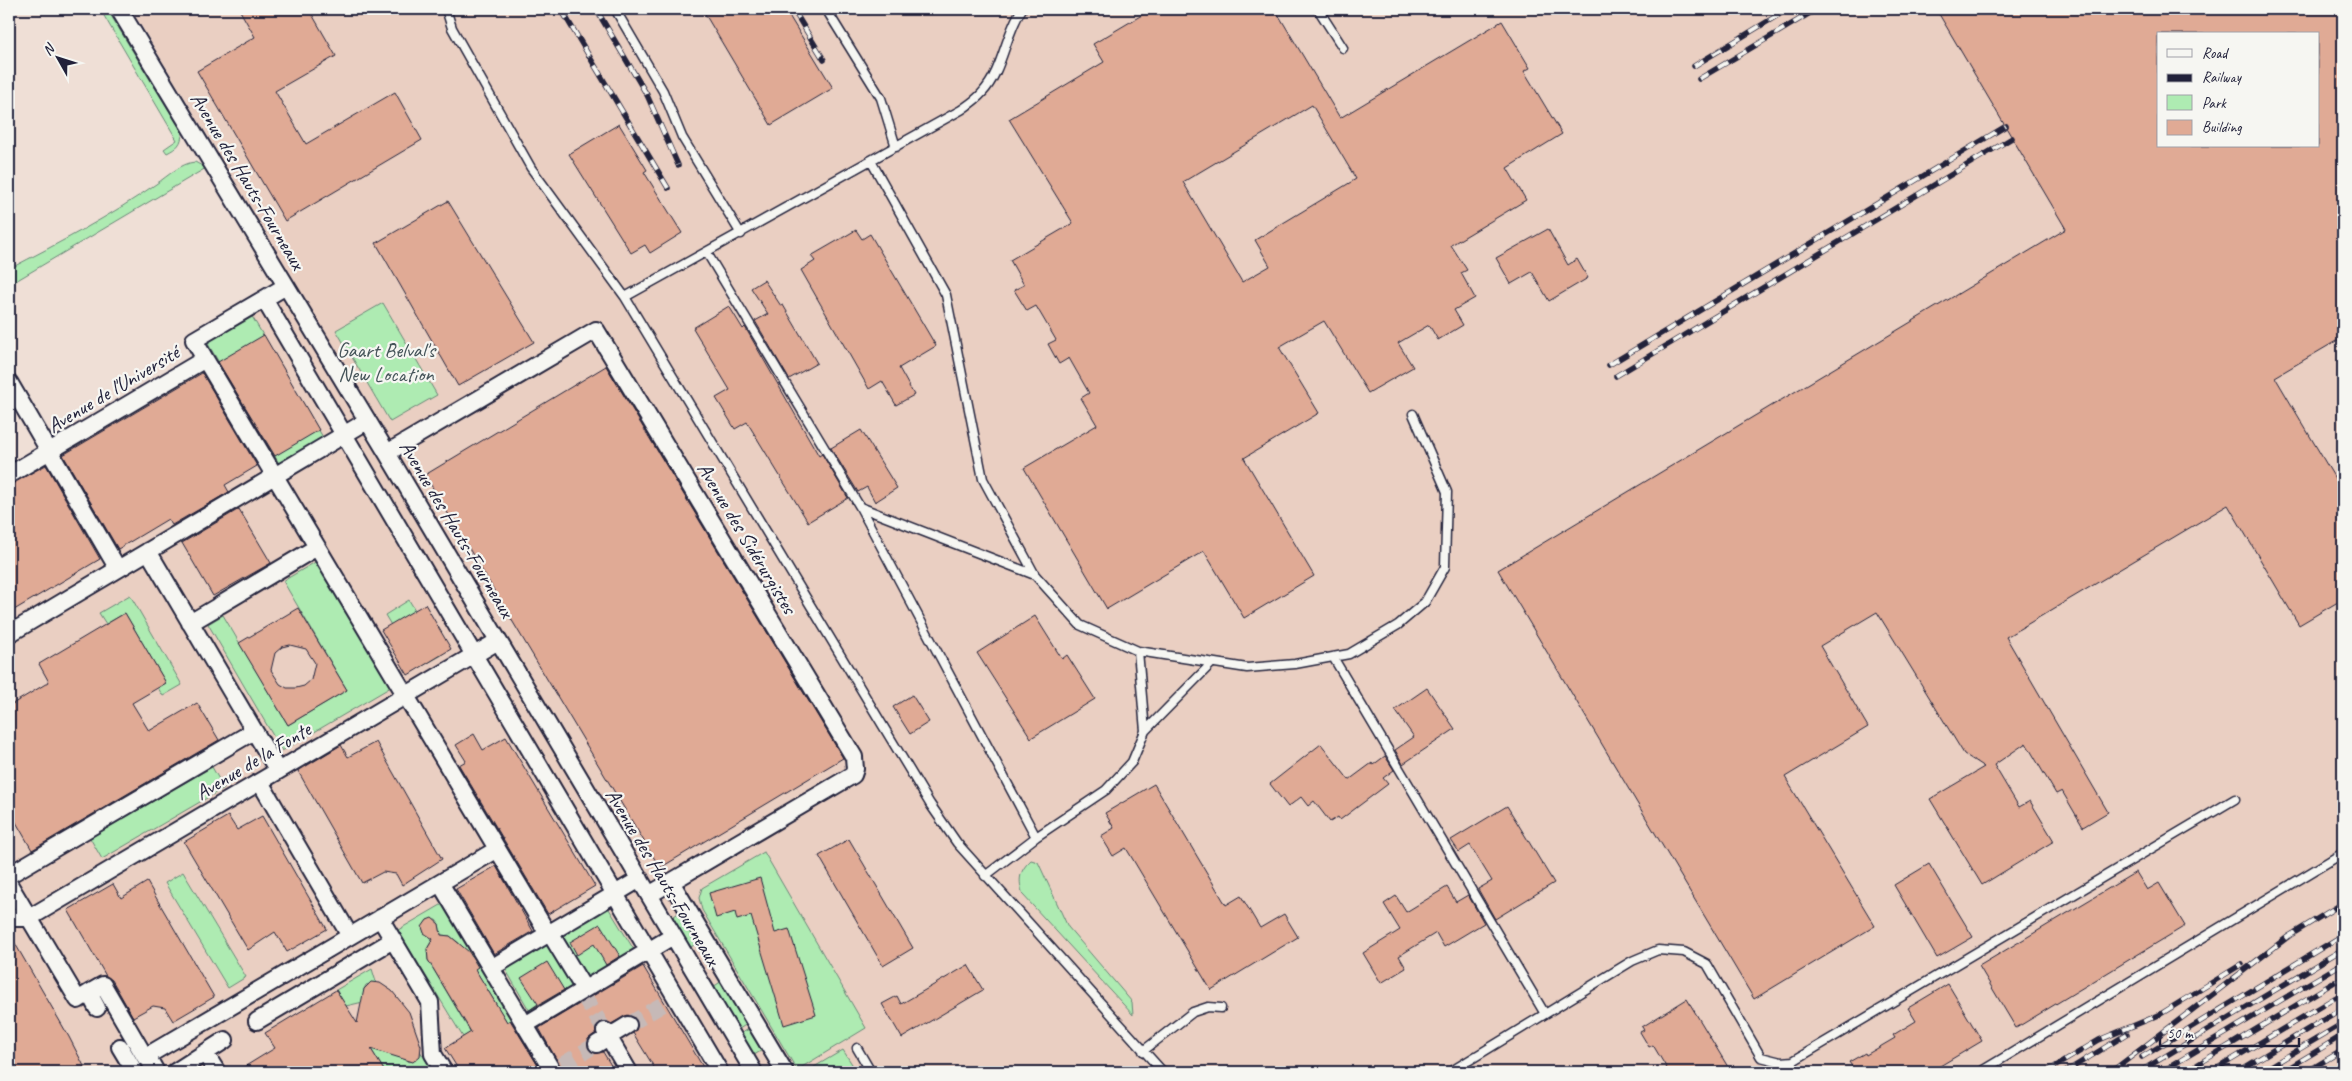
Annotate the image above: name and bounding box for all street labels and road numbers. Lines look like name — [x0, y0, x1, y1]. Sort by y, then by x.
street label: Avenue des Hauts-Fourneaux — [185, 88, 312, 276]
street label: Avenue de l'Université — [42, 338, 186, 439]
street label: Avenue des Hauts-Fourneaux — [394, 436, 521, 624]
street label: Avenue des Sidérurgistes — [691, 457, 803, 620]
street label: Avenue de la Fonte — [191, 715, 317, 806]
street label: Avenue des Hauts-Fourneaux — [600, 784, 727, 972]

